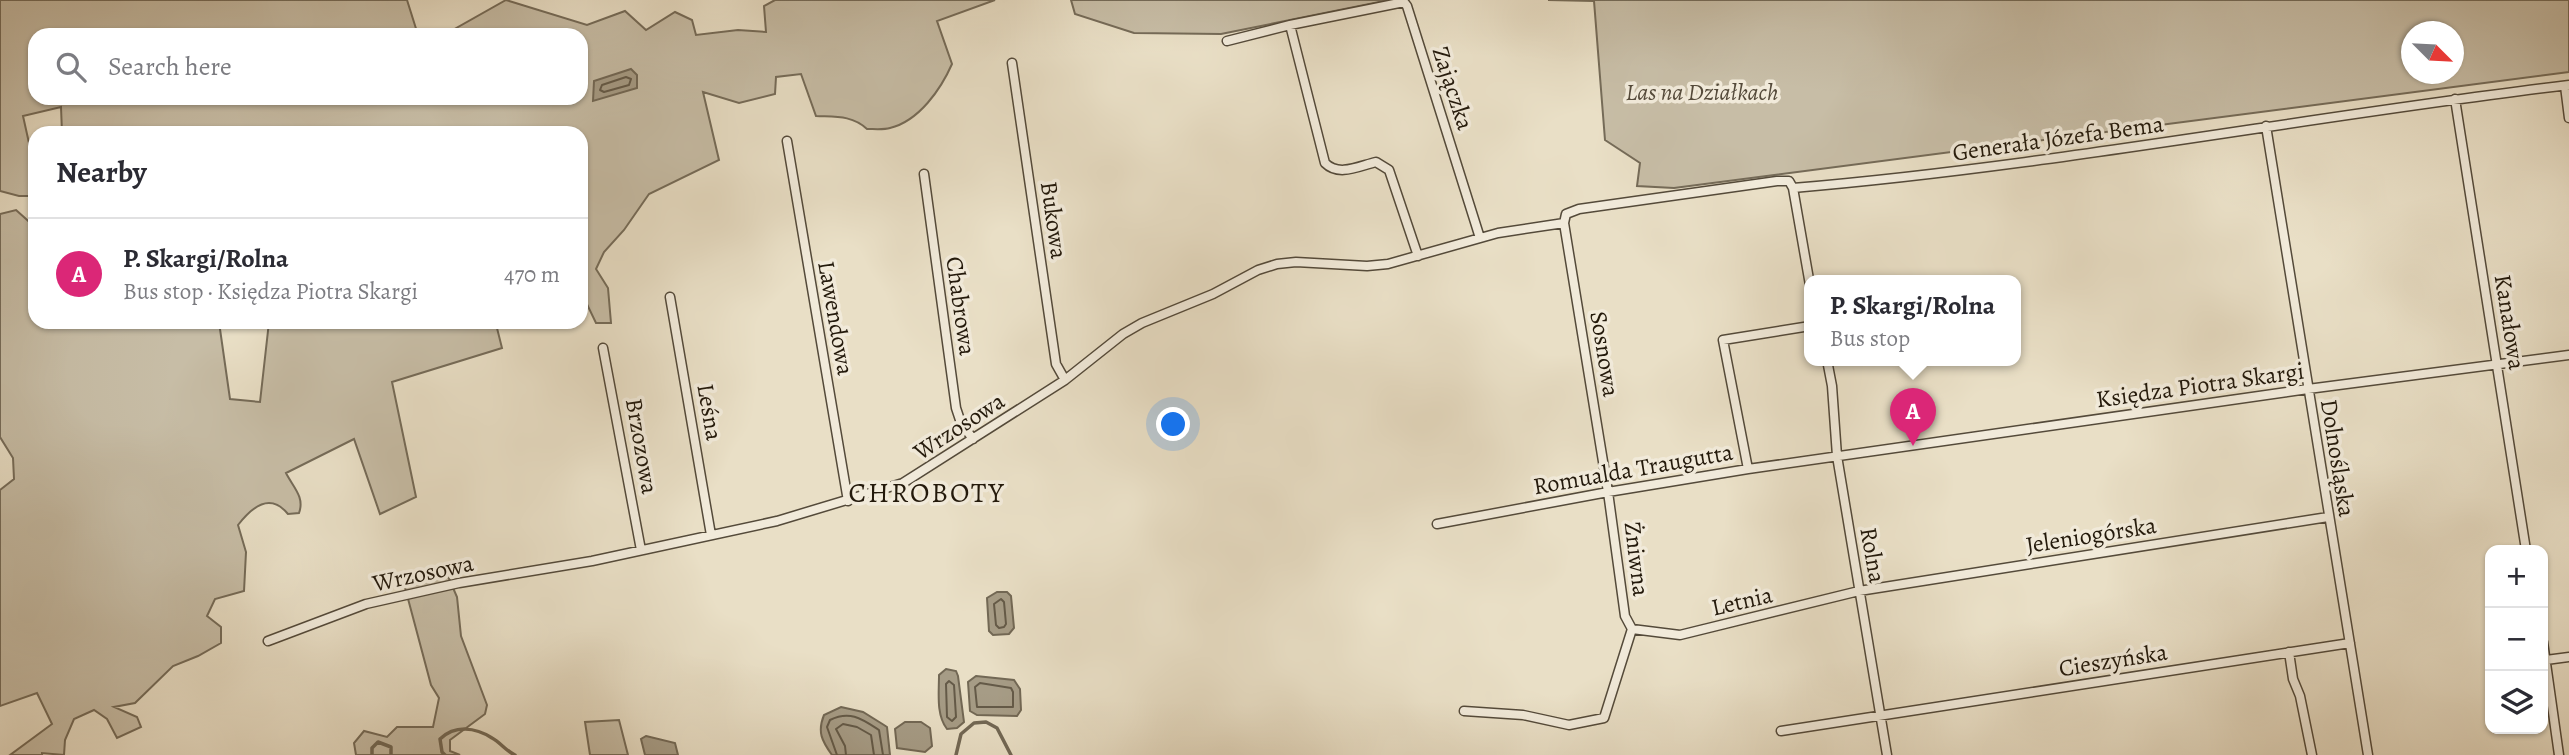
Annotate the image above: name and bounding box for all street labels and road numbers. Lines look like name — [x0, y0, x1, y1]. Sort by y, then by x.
street label: Zajączka — [1425, 42, 1482, 135]
street label: Generała Józefa Bema — [1950, 107, 2166, 169]
street label: Bukowa — [1033, 179, 1075, 262]
street label: Chabrowa — [938, 255, 984, 358]
street label: Lawendowa — [810, 258, 862, 378]
street label: Kanałowa — [2487, 272, 2533, 373]
street label: Sosnowa — [1582, 309, 1628, 400]
street label: Księdza Piotra Skargi — [2094, 355, 2306, 415]
street label: Leśna — [689, 381, 731, 444]
street label: Wrzosowa — [906, 384, 1011, 468]
street label: Brzozowa — [618, 396, 666, 497]
street label: Dolnośląska — [2313, 397, 2363, 520]
street label: Romualda Traugutta — [1531, 436, 1736, 502]
street label: Jeleniogórska — [2024, 509, 2159, 561]
street label: Żniwna — [1617, 520, 1658, 599]
street label: Rolna — [1852, 525, 1894, 586]
street label: Wrzosowa — [369, 547, 477, 600]
street label: Letnia — [1708, 578, 1777, 624]
street label: Cieszyńska — [2057, 636, 2170, 684]

